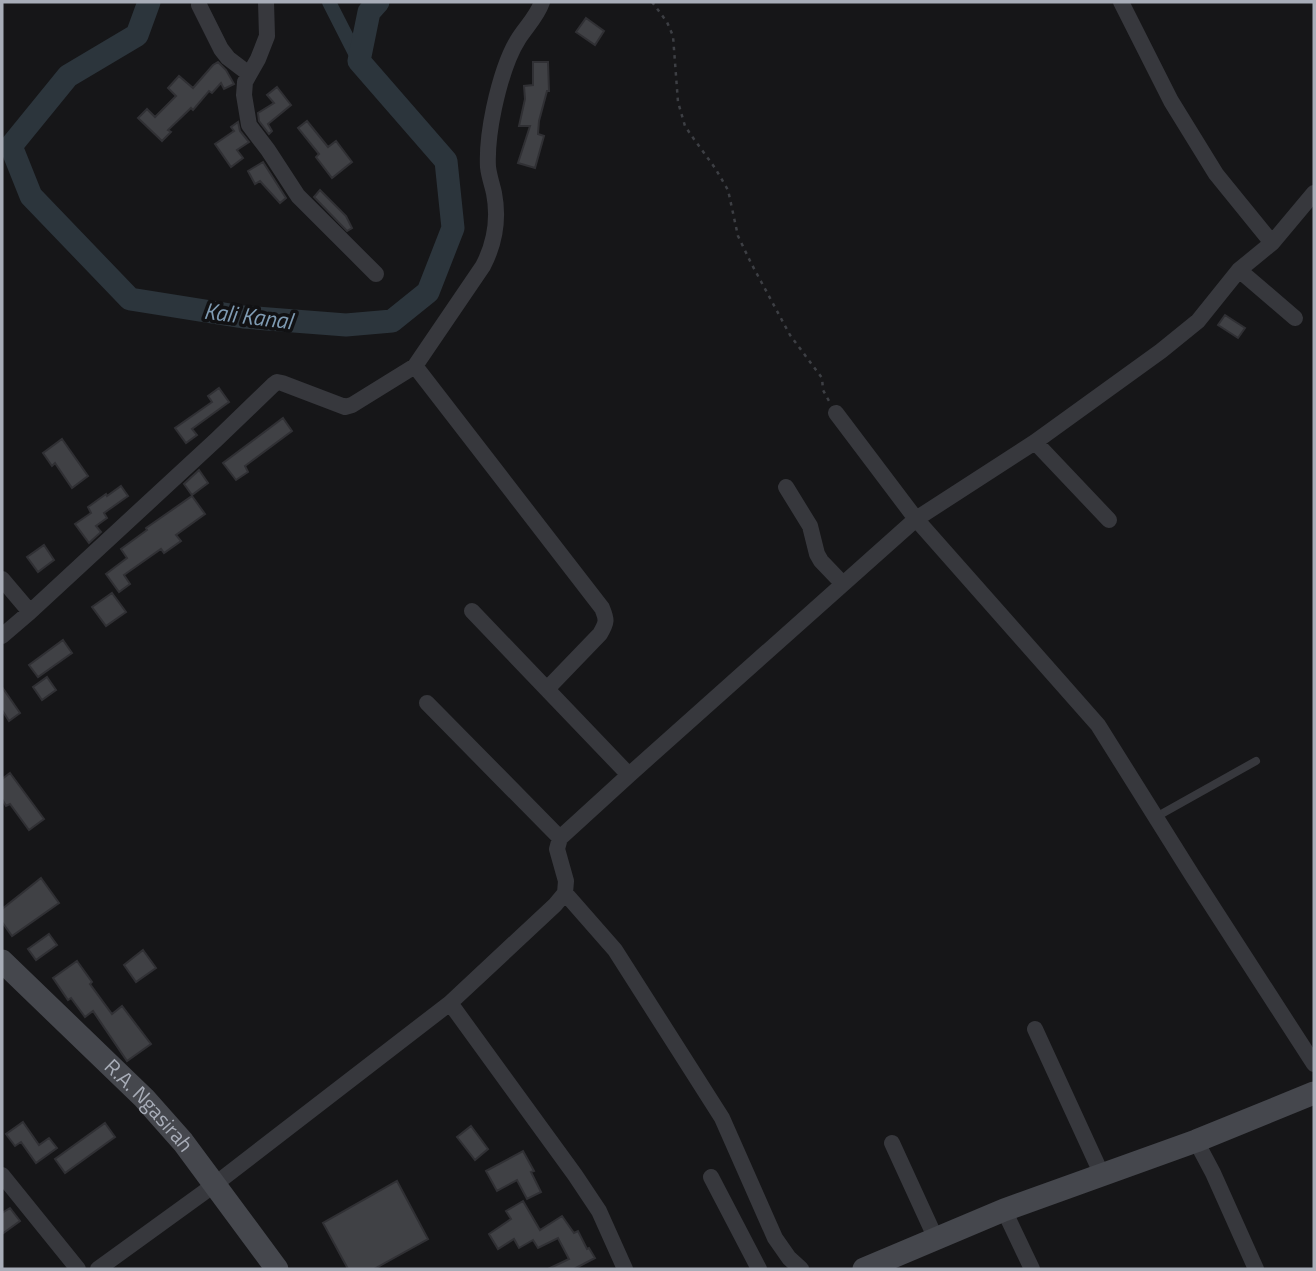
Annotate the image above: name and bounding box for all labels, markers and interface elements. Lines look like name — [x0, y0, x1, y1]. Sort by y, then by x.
water label: Kali Kanal — [202, 293, 297, 339]
street label: R.A. Ngasirah — [97, 1051, 202, 1158]

